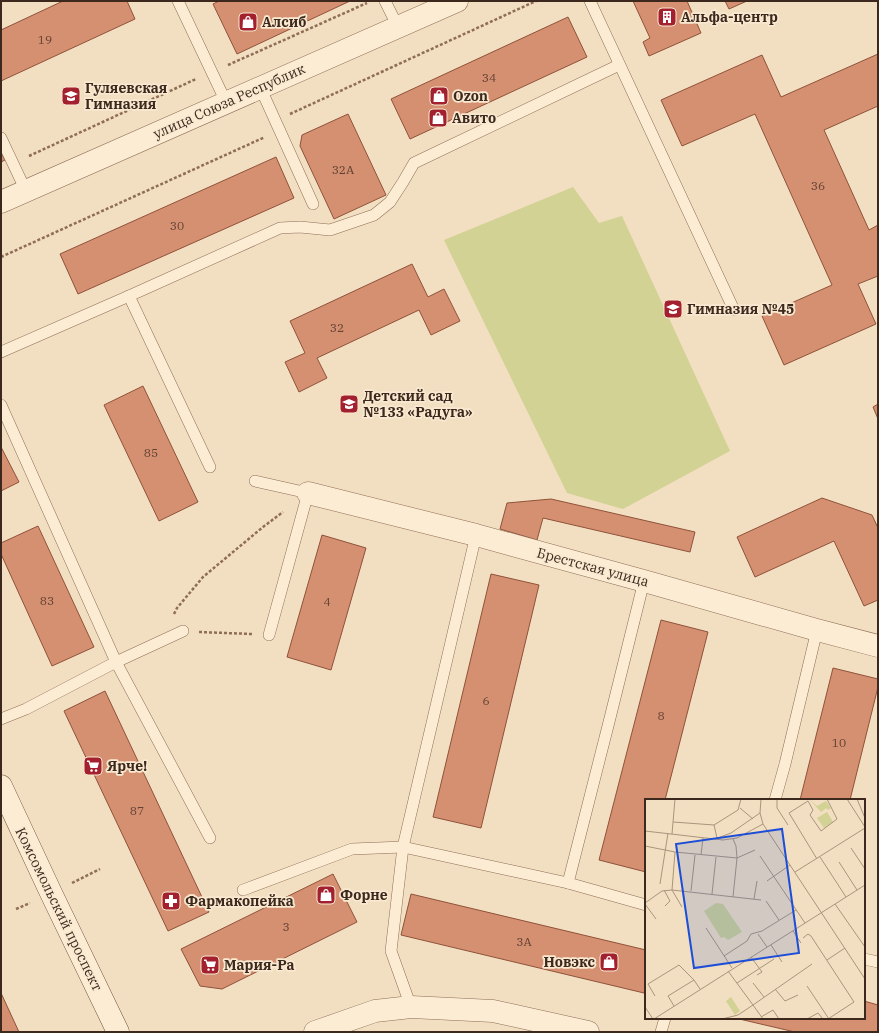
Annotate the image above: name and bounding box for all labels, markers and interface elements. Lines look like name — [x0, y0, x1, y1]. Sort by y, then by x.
building icon: Альфа-центр — [656, 6, 678, 28]
place label: Альфа-центр — [681, 8, 778, 26]
shop icon: Алсиб — [237, 11, 259, 33]
place label: Алсиб — [262, 13, 306, 31]
house number: 19 — [38, 32, 52, 47]
street label: улица Союза Республик — [150, 59, 308, 143]
house number: 34 — [482, 70, 496, 85]
place label: Гуляевская Гимназия — [85, 79, 168, 113]
school or university icon: Гуляевская Гимназия — [60, 85, 82, 107]
shop icon: Ozon — [428, 85, 450, 107]
place label: Ozon — [453, 87, 488, 105]
shop icon: Авито — [427, 107, 449, 129]
place label: Авито — [452, 109, 496, 127]
house number: 32А — [332, 162, 355, 177]
house number: 36 — [811, 178, 825, 193]
house number: 30 — [170, 218, 184, 233]
school or university icon: Гимназия №45 — [662, 298, 684, 320]
place label: Гимназия №45 — [687, 300, 794, 318]
house number: 32 — [330, 320, 344, 335]
place label: Детский сад №133 «Радуга» — [363, 387, 473, 421]
school or university icon: Детский сад №133 «Радуга» — [338, 393, 360, 415]
house number: 85 — [144, 445, 158, 460]
street label: Брестская улица — [535, 543, 651, 591]
house number: 83 — [40, 593, 54, 608]
house number: 4 — [323, 594, 331, 609]
house number: 6 — [482, 693, 490, 708]
house number: 8 — [657, 708, 665, 723]
house number: 10 — [832, 735, 846, 750]
supermarket icon: Ярче! — [82, 755, 104, 777]
place label: Ярче! — [107, 757, 147, 775]
inset map — [645, 799, 865, 1019]
house number: 87 — [130, 803, 144, 818]
street label: Комсомольский проспект — [12, 824, 106, 994]
shop icon: Форне — [315, 884, 337, 906]
place label: Форне — [340, 886, 388, 904]
pharmacy icon: Фармакопейка — [160, 890, 182, 912]
place label: Фармакопейка — [185, 892, 294, 910]
house number: 3 — [282, 919, 290, 934]
house number: 3А — [516, 934, 532, 949]
shop icon: Новэкс — [598, 951, 620, 973]
place label: Новэкс — [543, 953, 596, 971]
supermarket icon: Мария-Ра — [199, 954, 221, 976]
place label: Мария-Ра — [224, 956, 294, 974]

